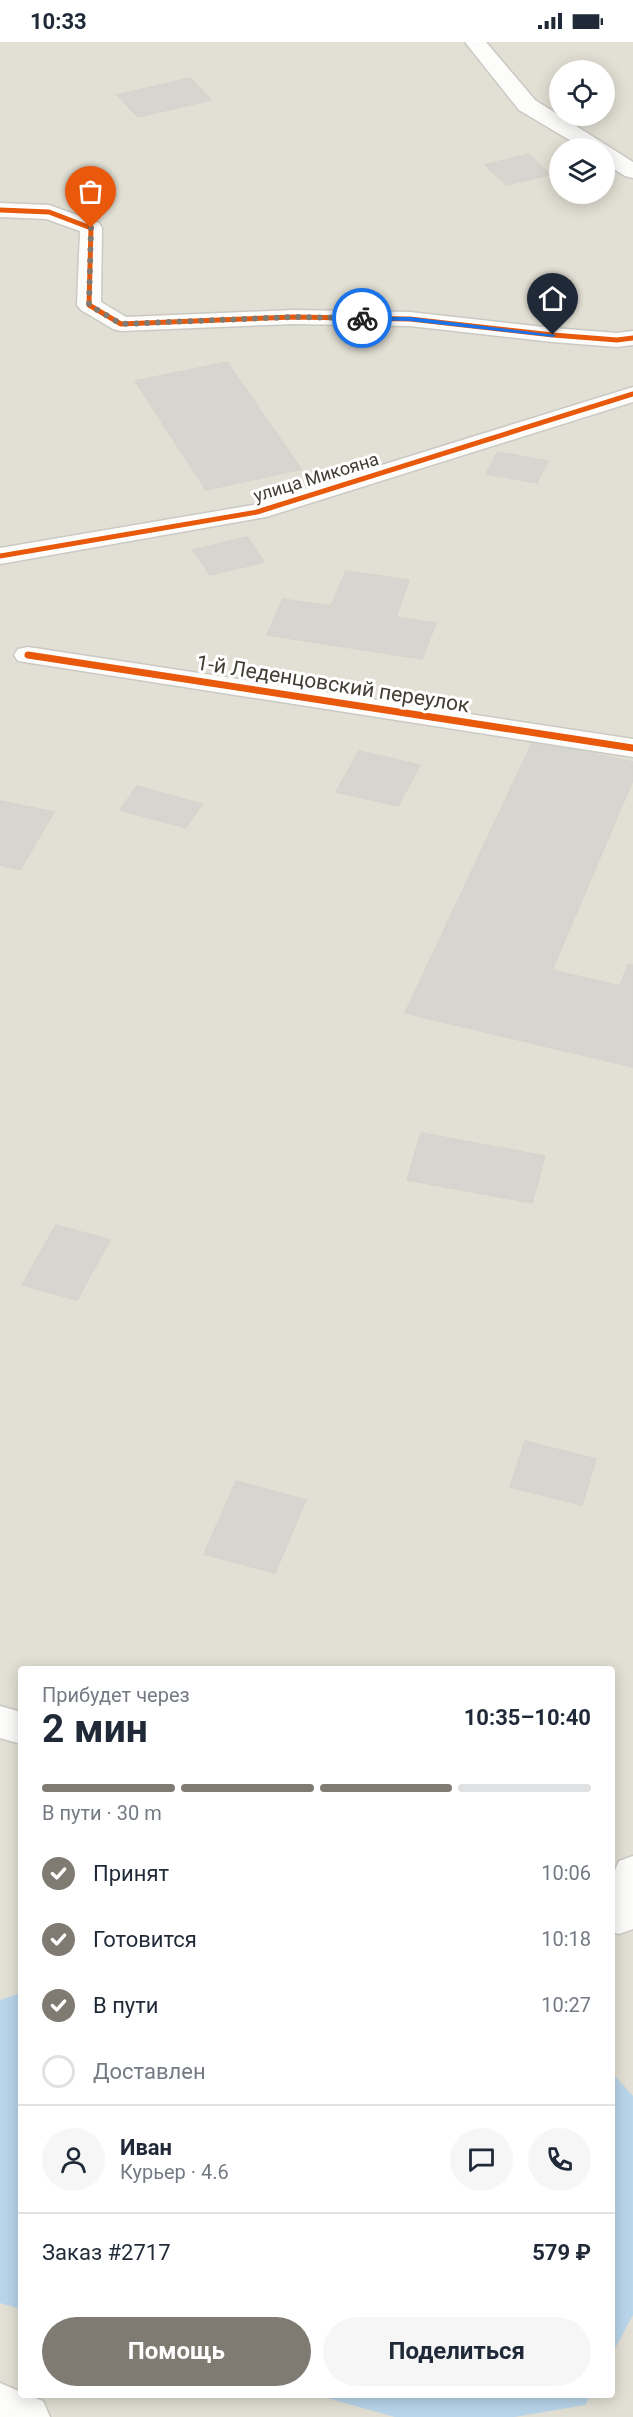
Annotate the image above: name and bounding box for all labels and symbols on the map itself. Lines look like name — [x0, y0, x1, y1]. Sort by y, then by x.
pin — [65, 166, 116, 228]
pin — [527, 273, 578, 335]
courier — [332, 288, 392, 348]
street label: улица Микояна — [251, 448, 381, 506]
street label: 1-й Леденцовский переулок — [195, 651, 472, 718]

